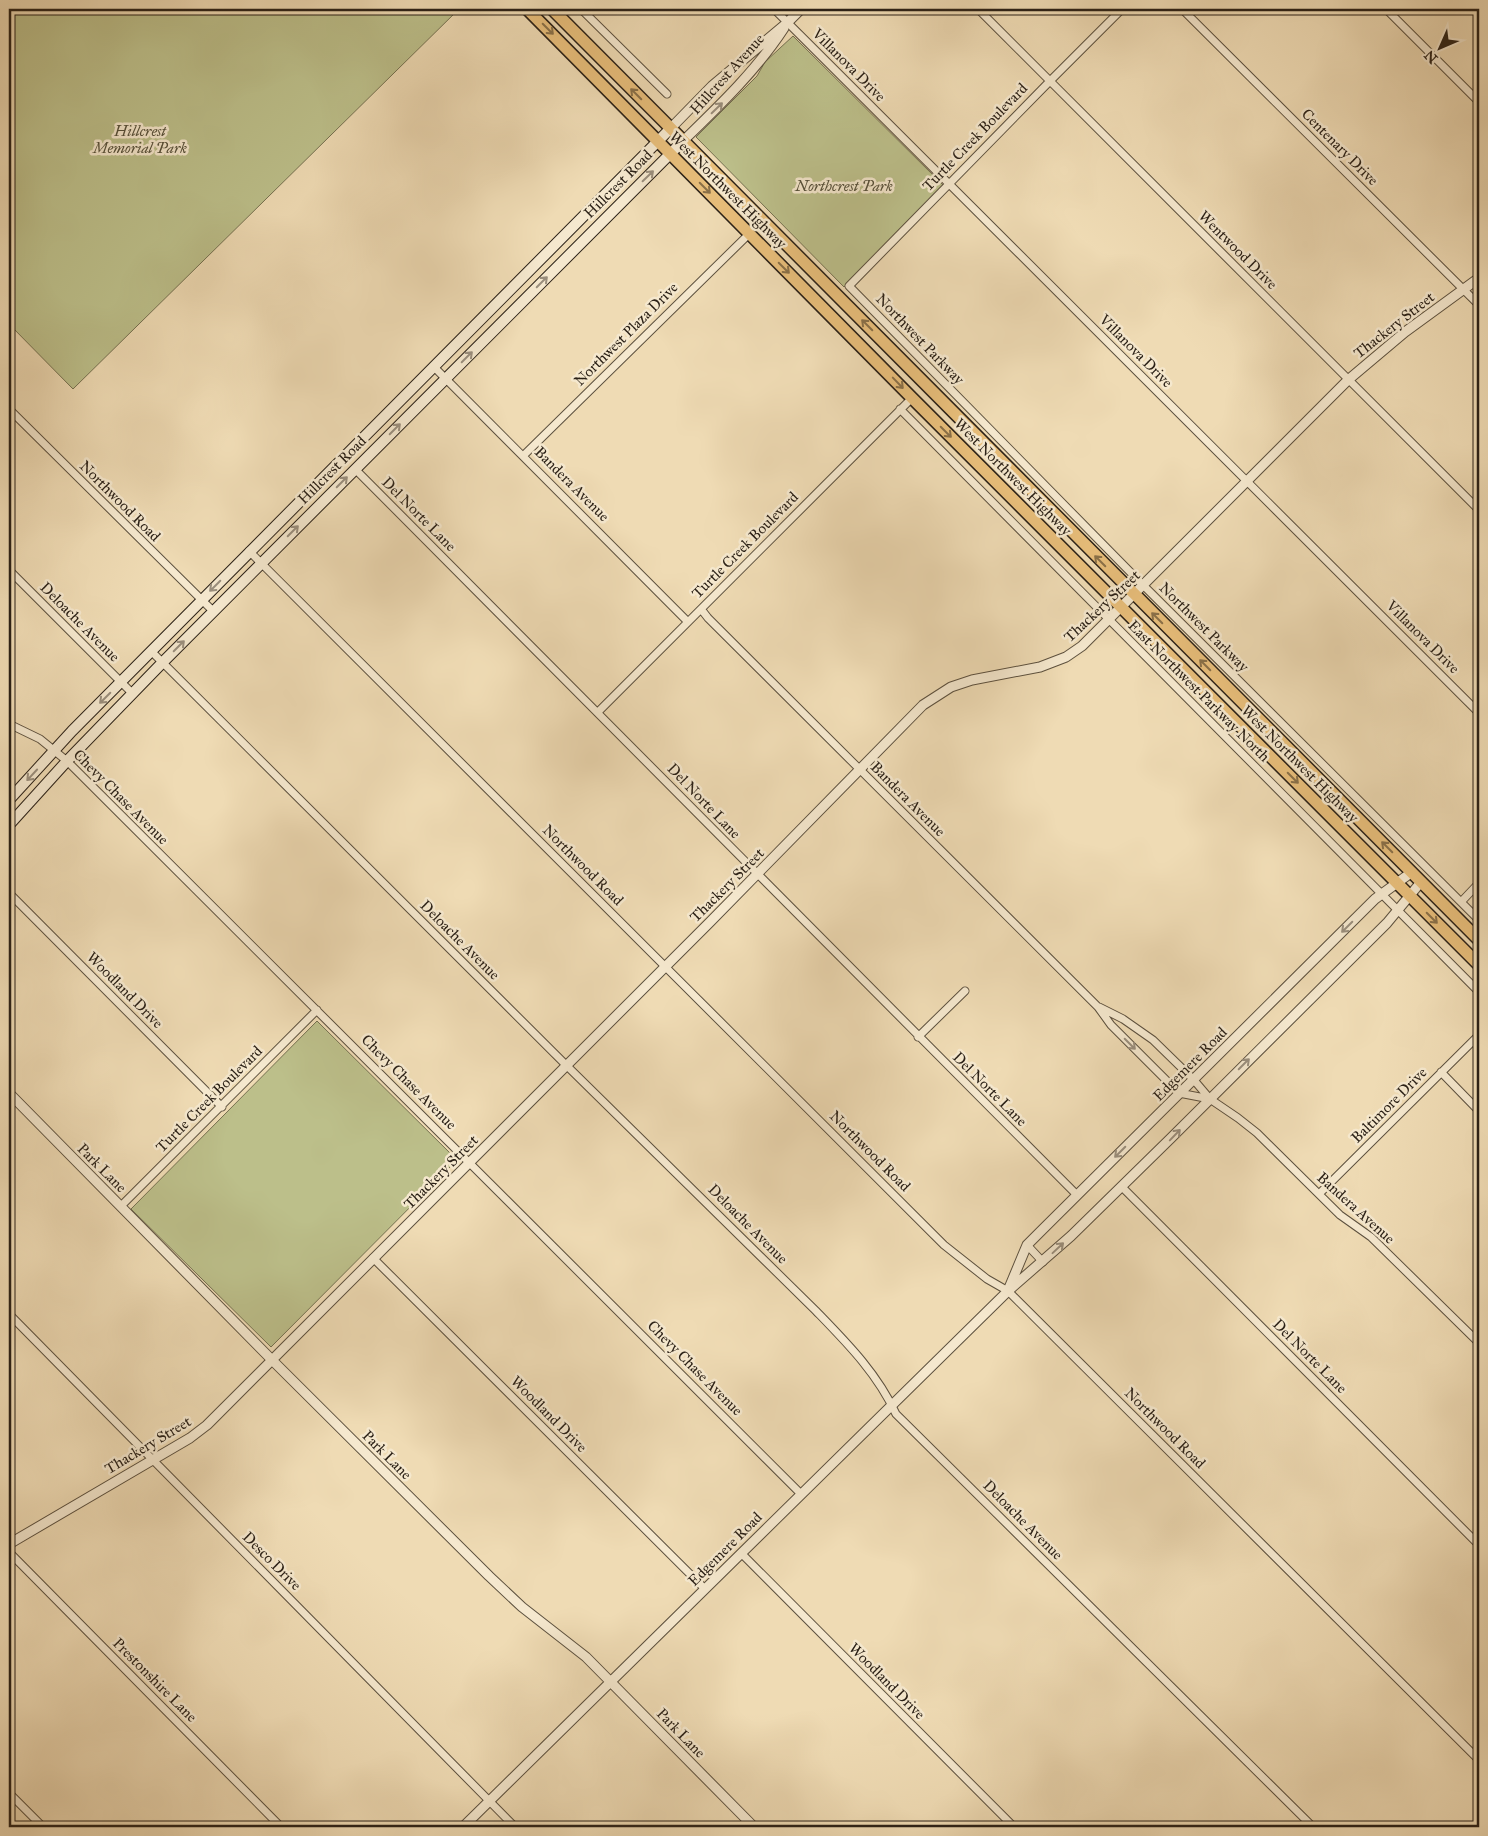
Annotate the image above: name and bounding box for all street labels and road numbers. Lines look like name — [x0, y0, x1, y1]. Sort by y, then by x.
street label: Villanova Drive — [808, 24, 889, 105]
street label: Hillcrest Avenue — [686, 30, 768, 118]
street label: Turtle Creek Boulevard — [919, 79, 1032, 195]
street label: Centenary Drive — [1298, 105, 1382, 189]
street label: West Northwest Highway — [666, 128, 791, 253]
street label: Hillcrest Road — [580, 146, 656, 222]
street label: Wentwood Drive — [1195, 207, 1281, 293]
street label: Northwest Plaza Drive — [570, 278, 682, 390]
street label: Thackery Street — [1350, 287, 1439, 362]
street label: Northwest Parkway — [872, 290, 969, 389]
street label: Villanova Drive — [1095, 310, 1176, 391]
street label: West Northwest Highway — [951, 415, 1076, 540]
street label: Hillcrest Road — [294, 432, 370, 508]
street label: Bandera Avenue — [531, 443, 613, 525]
street label: Northwood Road — [76, 457, 165, 546]
street label: Del Norte Lane — [378, 473, 460, 555]
street label: Turtle Creek Boulevard — [688, 488, 802, 602]
street label: Thackery Street — [1060, 566, 1144, 646]
street label: Deloache Avenue — [36, 578, 124, 666]
street label: Northwest Parkway — [1155, 578, 1253, 676]
street label: Villanova Drive — [1382, 596, 1463, 677]
street label: East Northwest Parkway North — [1124, 616, 1274, 766]
street label: West Northwest Highway — [1238, 702, 1363, 827]
street label: Chevy Chase Avenue — [70, 746, 172, 848]
street label: Bandera Avenue — [867, 758, 949, 840]
street label: Del Norte Lane — [664, 760, 744, 842]
street label: Northwood Road — [539, 821, 628, 910]
street label: Thackery Street — [686, 844, 768, 926]
street label: Deloache Avenue — [416, 896, 504, 984]
street label: Woodland Drive — [83, 948, 167, 1032]
street label: Edgemere Road — [1149, 1023, 1231, 1105]
street label: Chevy Chase Avenue — [358, 1031, 460, 1133]
street label: Turtle Creek Boulevard — [152, 1042, 266, 1156]
street label: Del Norte Lane — [949, 1048, 1031, 1130]
street label: Baltimore Drive — [1347, 1063, 1431, 1147]
street label: Northwood Road — [826, 1107, 915, 1196]
street label: Thackery Street — [400, 1131, 482, 1213]
street label: Park Lane — [74, 1140, 130, 1196]
street label: Bandera Avenue — [1313, 1168, 1399, 1248]
street label: Deloache Avenue — [704, 1180, 792, 1268]
street label: Del Norte Lane — [1269, 1315, 1351, 1397]
street label: Chevy Chase Avenue — [644, 1317, 746, 1419]
street label: Woodland Drive — [507, 1372, 591, 1456]
street label: Northwood Road — [1121, 1384, 1210, 1473]
street label: Thackery Street — [102, 1412, 195, 1478]
street label: Park Lane — [359, 1427, 415, 1483]
street label: Deloache Avenue — [979, 1476, 1067, 1564]
street label: Edgemere Road — [684, 1508, 766, 1590]
street label: Desco Drive — [239, 1528, 305, 1594]
street label: Prestonshire Lane — [109, 1634, 201, 1726]
street label: Woodland Drive — [845, 1639, 929, 1723]
street label: Park Lane — [653, 1704, 709, 1762]

